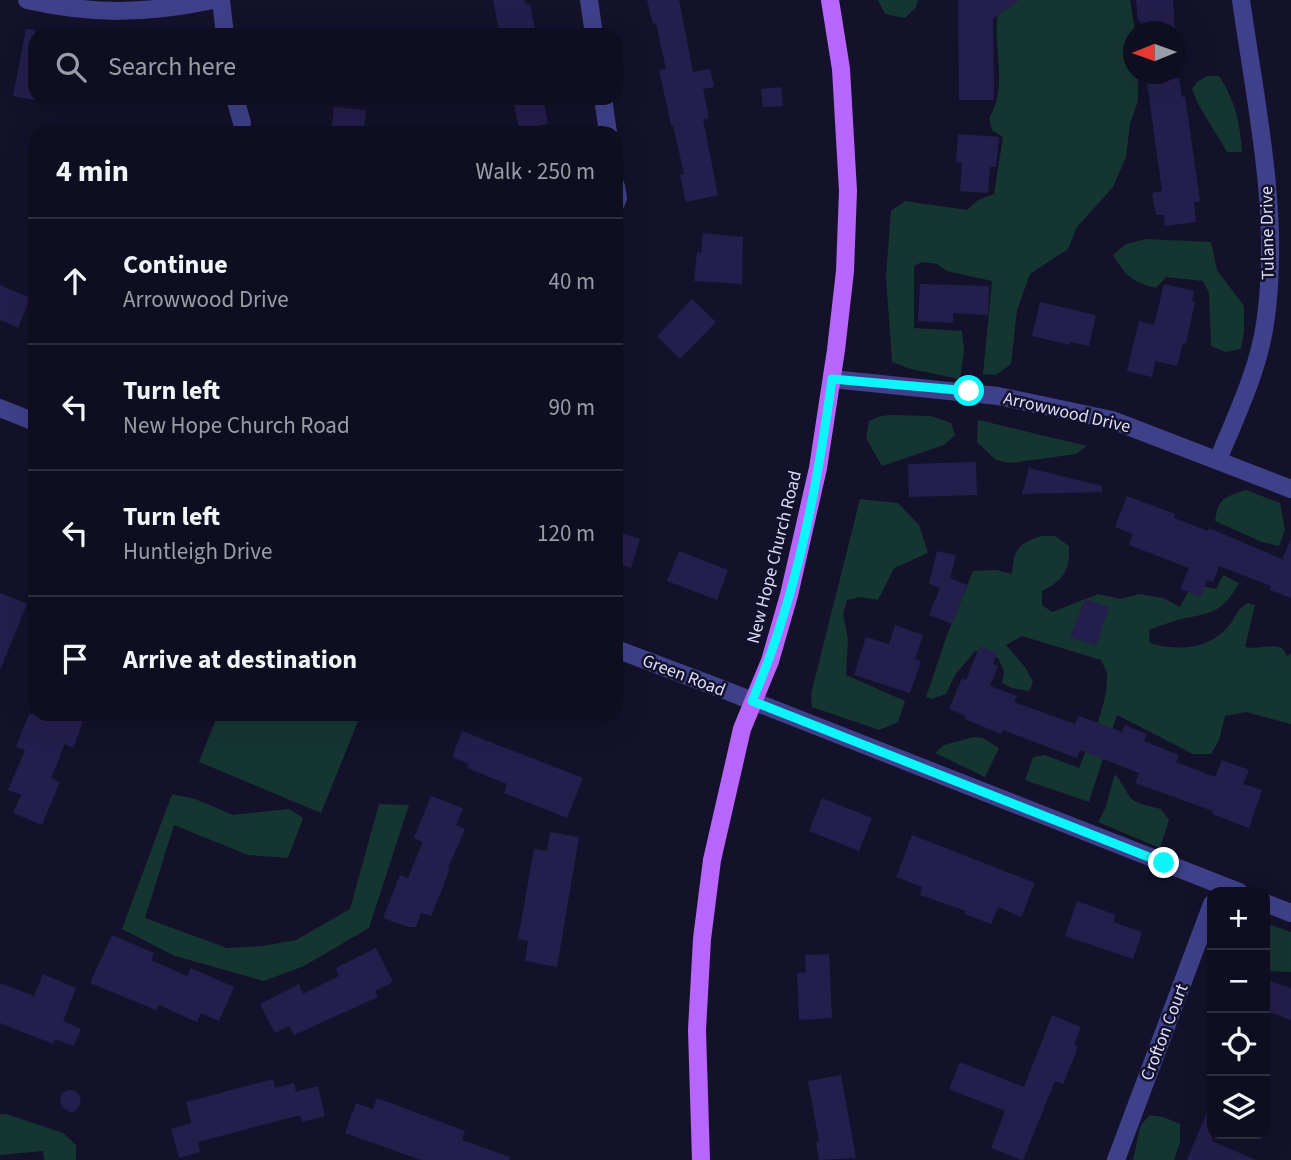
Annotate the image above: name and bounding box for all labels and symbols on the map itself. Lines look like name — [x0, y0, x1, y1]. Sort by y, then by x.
north arrow — [1123, 21, 1186, 84]
street label: Tulane Drive — [1254, 186, 1281, 280]
route start — [953, 375, 984, 406]
street label: Arrowwood Drive — [1001, 386, 1133, 439]
street label: New Hope Church Road — [741, 468, 808, 646]
street label: Green Road — [639, 648, 729, 703]
route end — [1148, 847, 1179, 878]
street label: Crofton Court — [1135, 980, 1194, 1084]

